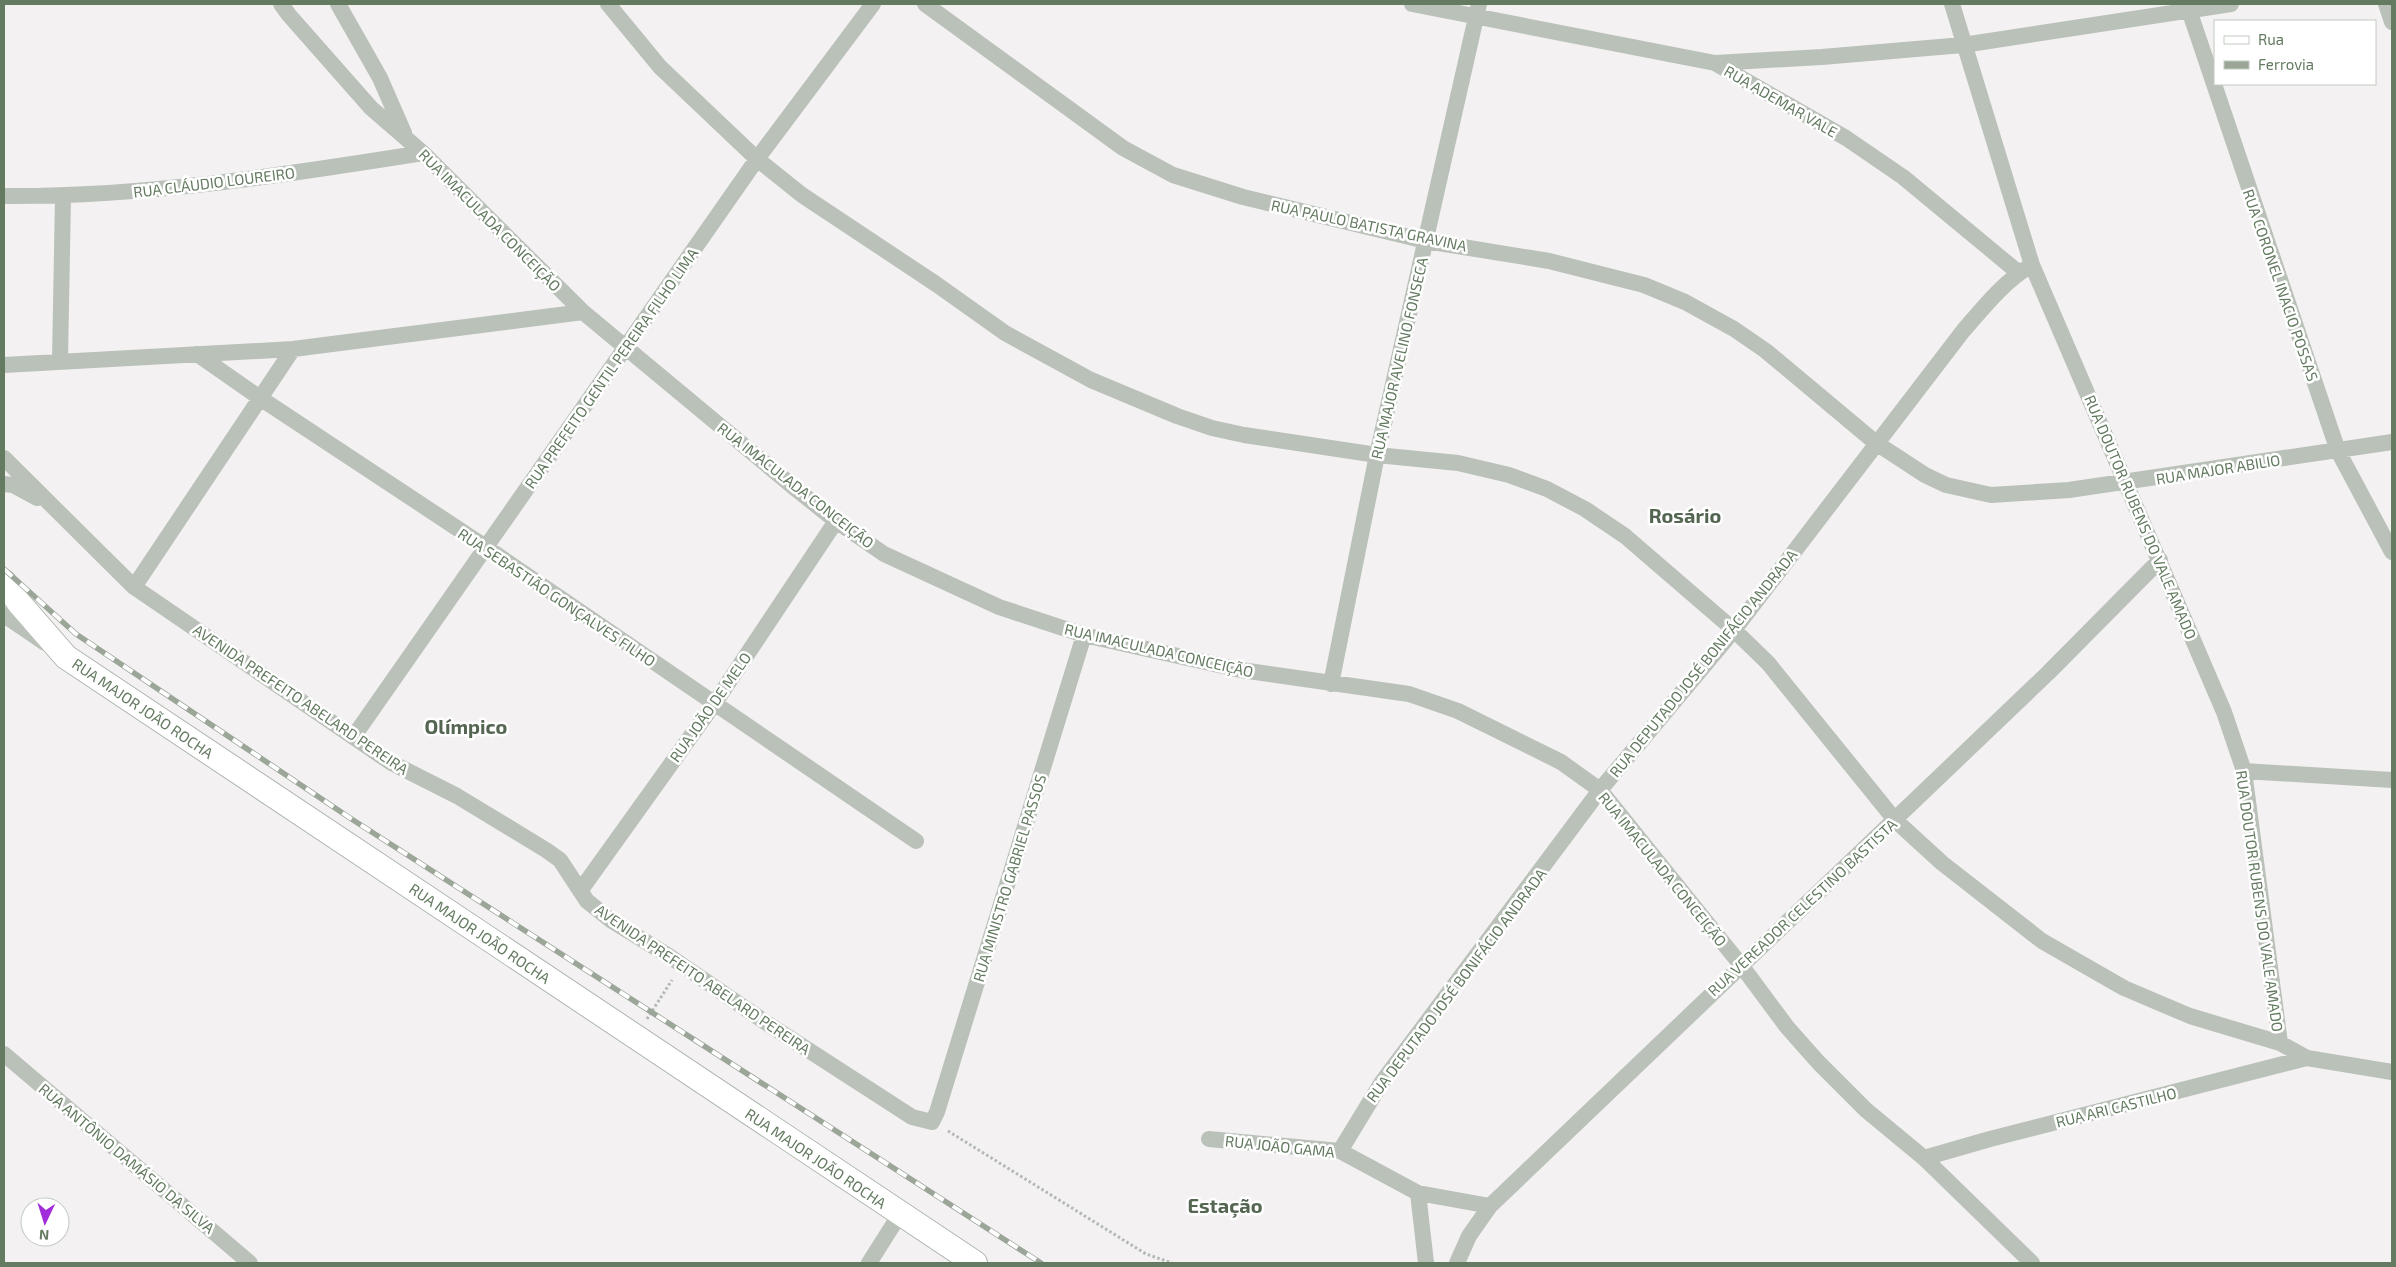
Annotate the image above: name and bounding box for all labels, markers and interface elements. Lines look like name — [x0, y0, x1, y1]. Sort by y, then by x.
legend — [2214, 20, 2376, 85]
text: Rua — [2258, 30, 2284, 48]
text: Ferrovia — [2258, 55, 2314, 73]
street label: RUA ADEMAR VALE — [1721, 61, 1841, 141]
street label: RUA IMACULADA CONCEIÇÃO — [415, 145, 565, 295]
street label: RUA CLÁUDIO LOUREIRO — [132, 163, 296, 201]
street label: RUA CORONEL INACIO POSSAS — [2240, 187, 2322, 383]
street label: RUA PAULO BATISTA GRAVINA — [1270, 195, 1469, 255]
street label: RUA PREFEITO GENTIL PEREIRA FILHO LIMA — [521, 244, 702, 492]
street label: RUA MAJOR AVELINO FONSECA — [1367, 255, 1431, 461]
street label: RUA DOUTOR RUBENS DO VALE AMADO — [2081, 392, 2201, 642]
street label: RUA IMACULADA CONCEIÇÃO — [714, 418, 878, 552]
street label: RUA MAJOR ABILIO — [2155, 450, 2281, 488]
district label: Rosário — [1649, 503, 1721, 527]
street label: RUA SEBASTIÃO GONÇALVES FILHO — [454, 524, 659, 671]
street label: RUA DEPUTADO JOSÉ BONIFÁCIO ANDRADA — [1605, 545, 1801, 780]
street label: RUA IMACULADA CONCEIÇÃO — [1063, 619, 1255, 681]
street label: AVENIDA PREFEITO ABELARD PEREIRA — [190, 620, 413, 778]
street label: RUA JOÃO DE MELO — [665, 649, 755, 765]
street label: RUA MAJOR JOÃO ROCHA — [69, 654, 218, 762]
district label: Olímpico — [425, 714, 507, 738]
street label: RUA DOUTOR RUBENS DO VALE AMADO — [2233, 769, 2287, 1033]
street label: RUA MINISTRO GABRIEL PASSOS — [969, 772, 1049, 984]
street label: RUA IMACULADA CONCEIÇÃO — [1594, 788, 1731, 950]
street label: RUA VEREADOR CELESTINO BASTISTA — [1704, 814, 1901, 999]
street label: RUA DEPUTADO JOSÉ BONIFÁCIO ANDRADA — [1362, 864, 1550, 1105]
street label: RUA MAJOR JOÃO ROCHA — [406, 879, 555, 987]
street label: AVENIDA PREFEITO ABELARD PEREIRA — [592, 900, 815, 1058]
street label: RUA ANTÔNIO DAMÁSIO DA SILVA — [35, 1079, 219, 1237]
street label: RUA ARI CASTILHO — [2054, 1083, 2178, 1131]
street label: RUA MAJOR JOÃO ROCHA — [742, 1104, 891, 1212]
street label: RUA JOÃO GAMA — [1224, 1131, 1336, 1161]
district label: Estação — [1187, 1193, 1263, 1218]
north arrow — [20, 1197, 70, 1247]

